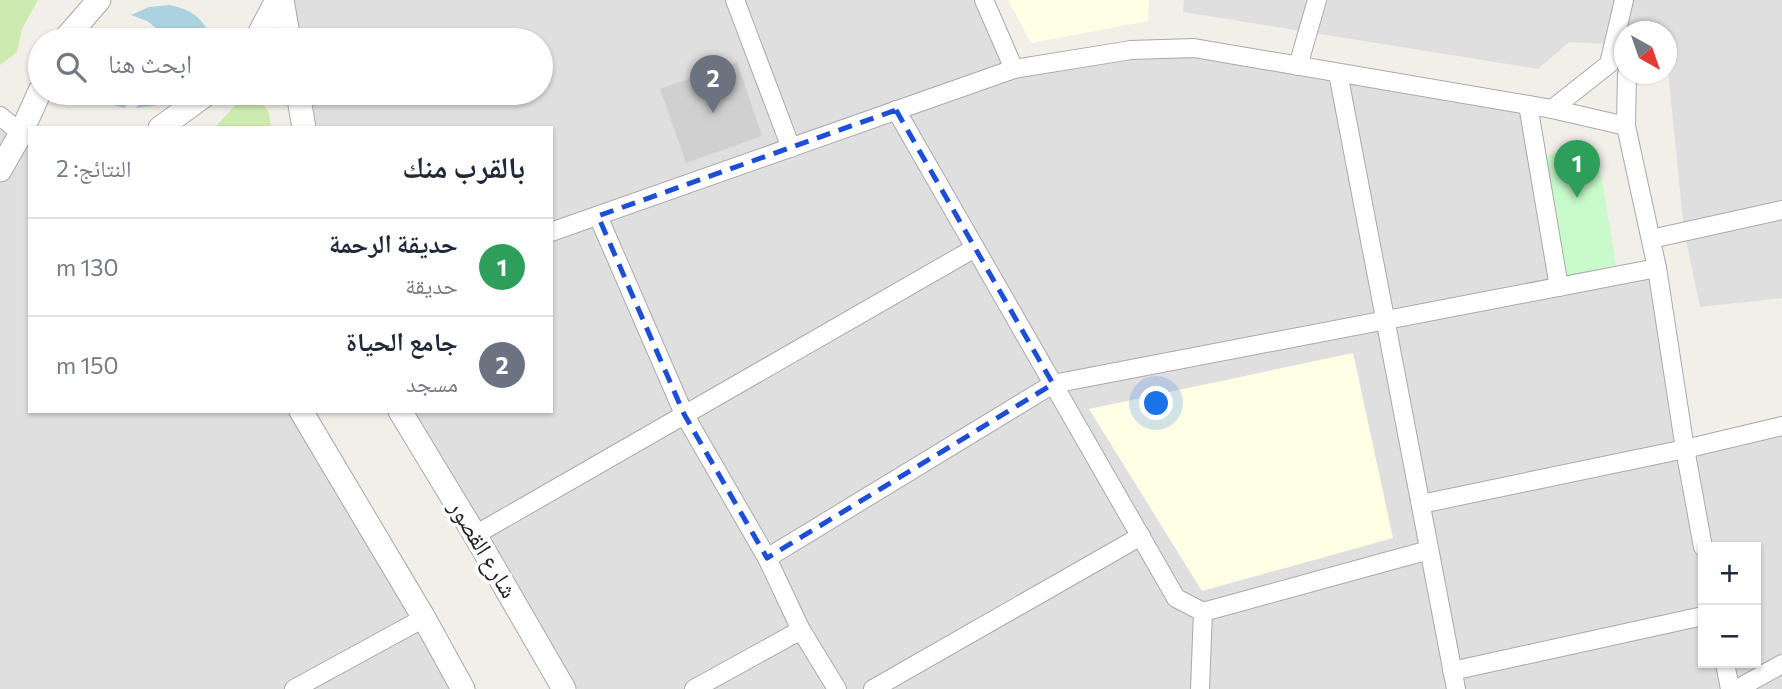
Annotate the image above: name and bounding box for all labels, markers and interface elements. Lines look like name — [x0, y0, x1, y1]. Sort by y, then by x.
north arrow — [1614, 21, 1677, 84]
search box — [28, 28, 553, 105]
text: ابحث هنا — [108, 47, 192, 78]
icon: search — [52, 48, 90, 86]
pin: 2 — [690, 55, 736, 113]
pin: 1 — [1554, 140, 1600, 198]
text: بالقرب منك — [402, 147, 525, 184]
text: النتائج: 2 — [56, 154, 131, 182]
text: حديقة الرحمة — [329, 227, 458, 258]
text: 130 m — [56, 253, 118, 281]
text: 1 — [497, 253, 507, 281]
text: حديقة — [405, 271, 458, 299]
text: جامع الحياة — [346, 325, 458, 356]
text: 150 m — [56, 351, 119, 379]
text: 2 — [495, 351, 509, 379]
text: مسجد — [406, 369, 458, 397]
your location — [1139, 386, 1173, 420]
street label: شارع القصور — [441, 493, 525, 604]
map controls — [1698, 542, 1761, 668]
button: + — [1698, 542, 1761, 605]
button: − — [1698, 605, 1761, 668]

